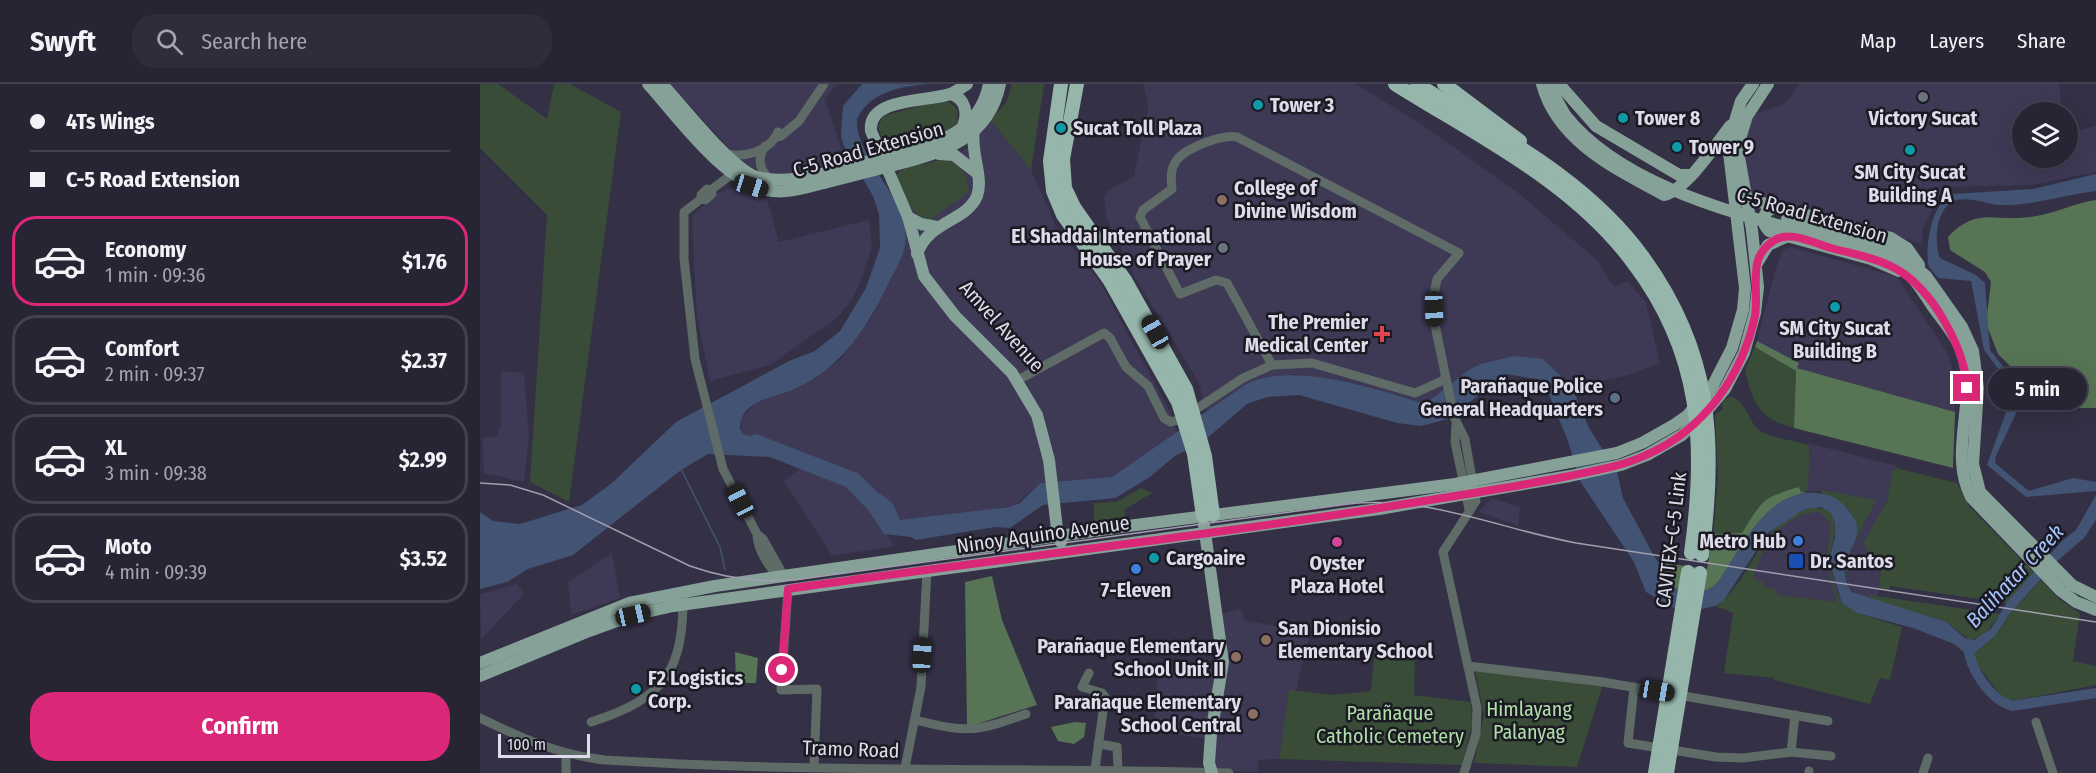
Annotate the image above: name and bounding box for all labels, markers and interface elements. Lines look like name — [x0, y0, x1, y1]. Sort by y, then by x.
search box — [132, 14, 552, 68]
text: Swyft — [30, 25, 96, 58]
icon: search — [153, 25, 186, 58]
text: Search here — [201, 28, 307, 55]
text: Map — [1860, 28, 1896, 54]
text: Layers — [1929, 28, 1984, 54]
text: Share — [2017, 28, 2066, 54]
marker: Victory Sucat — [1916, 90, 1930, 104]
place label: Tower 3 — [1270, 93, 1334, 117]
marker: Tower 3 — [1251, 98, 1265, 112]
map controls — [2012, 102, 2078, 168]
button: layers — [2012, 102, 2078, 168]
place label: Tower 8 — [1635, 106, 1701, 130]
place label: Victory Sucat — [1867, 106, 1978, 130]
text: 4Ts Wings — [66, 108, 155, 135]
marker: Tower 8 — [1616, 111, 1630, 125]
street label: C-5 Road Extension — [790, 116, 946, 182]
place label: Sucat Toll Plaza — [1073, 116, 1202, 140]
marker: Sucat Toll Plaza — [1054, 121, 1068, 135]
place label: Tower 9 — [1689, 135, 1754, 159]
marker: Tower 9 — [1670, 140, 1684, 154]
marker: SM City Sucat Building A — [1903, 143, 1917, 157]
place label: SM City Sucat Building A — [1854, 160, 1967, 207]
text: C-5 Road Extension — [66, 166, 240, 193]
car — [731, 172, 771, 200]
place label: College of Divine Wisdom — [1234, 176, 1357, 223]
street label: C-5 Road Extension — [1734, 182, 1890, 248]
marker: College of Divine Wisdom — [1215, 193, 1229, 207]
place label: El Shaddai International House of Prayer — [1011, 224, 1212, 271]
icon: car — [33, 234, 87, 288]
text: Economy — [105, 236, 186, 263]
marker: El Shaddai International House of Prayer — [1216, 241, 1230, 255]
text: $1.76 — [402, 248, 447, 275]
text: 1 min · 09:36 — [105, 263, 205, 287]
street label: Amvel Avenue — [955, 275, 1049, 377]
car — [1424, 291, 1444, 327]
marker: SM City Sucat Building B — [1828, 300, 1842, 314]
place label: The Premier Medical Center — [1245, 310, 1369, 357]
car — [1138, 312, 1172, 352]
place label: SM City Sucat Building B — [1779, 316, 1892, 363]
marker: The Premier Medical Center — [1373, 325, 1391, 343]
icon: car — [33, 333, 87, 387]
text: Comfort — [105, 335, 179, 362]
text: $2.37 — [401, 347, 447, 374]
text: 2 min · 09:37 — [105, 362, 205, 386]
callout: 5 min — [1988, 367, 2087, 409]
place label: Parañaque Police General Headquarters — [1420, 374, 1603, 421]
route end — [1953, 374, 1980, 401]
text: 5 min — [2015, 377, 2060, 401]
marker: Parañaque Police General Headquarters — [1608, 391, 1622, 405]
icon: car — [33, 432, 87, 486]
text: XL — [105, 434, 127, 461]
text: $2.99 — [399, 446, 447, 473]
text: 3 min · 09:38 — [105, 461, 207, 485]
street label: CAVITEX–C-5 Link — [1651, 470, 1691, 609]
car — [724, 481, 756, 521]
street label: Ninoy Aquino Avenue — [955, 510, 1131, 558]
water label: Balihatar Creek — [1961, 519, 2069, 633]
place label: Metro Hub — [1700, 529, 1786, 553]
icon: car — [33, 531, 87, 585]
text: Moto — [105, 533, 152, 560]
marker: Metro Hub — [1791, 534, 1805, 548]
marker: Oyster Plaza Hotel — [1330, 535, 1344, 549]
text: $3.52 — [400, 545, 447, 572]
place label: Cargoaire — [1166, 546, 1245, 570]
place label: Dr. Santos — [1810, 549, 1894, 573]
marker: Cargoaire — [1147, 551, 1161, 565]
place label: Oyster Plaza Hotel — [1290, 551, 1384, 598]
marker: Dr. Santos — [1787, 552, 1805, 570]
text: 4 min · 09:39 — [105, 560, 207, 584]
marker: 7-Eleven — [1129, 562, 1143, 576]
place label: 7-Eleven — [1101, 578, 1171, 602]
car — [613, 602, 653, 628]
place label: San Dionisio Elementary School — [1278, 616, 1433, 663]
marker: San Dionisio Elementary School — [1259, 633, 1273, 647]
place label: Parañaque Elementary School Unit II — [1037, 634, 1224, 681]
car — [912, 637, 932, 673]
marker: Parañaque Elementary School Unit II — [1229, 650, 1243, 664]
route start — [768, 656, 795, 683]
place label: F2 Logistics Corp. — [648, 666, 744, 713]
car — [1638, 679, 1676, 703]
marker: F2 Logistics Corp. — [629, 682, 643, 696]
place label: Parañaque Elementary School Central — [1054, 690, 1242, 737]
button: Confirm — [30, 692, 450, 761]
park label: Himlayang Palanyag — [1486, 697, 1572, 744]
park label: Parañaque Catholic Cemetery — [1316, 701, 1464, 748]
marker: Parañaque Elementary School Central — [1246, 707, 1260, 721]
scale bar — [498, 731, 590, 758]
text: 100 m — [507, 735, 546, 754]
street label: Tramo Road — [802, 735, 900, 763]

